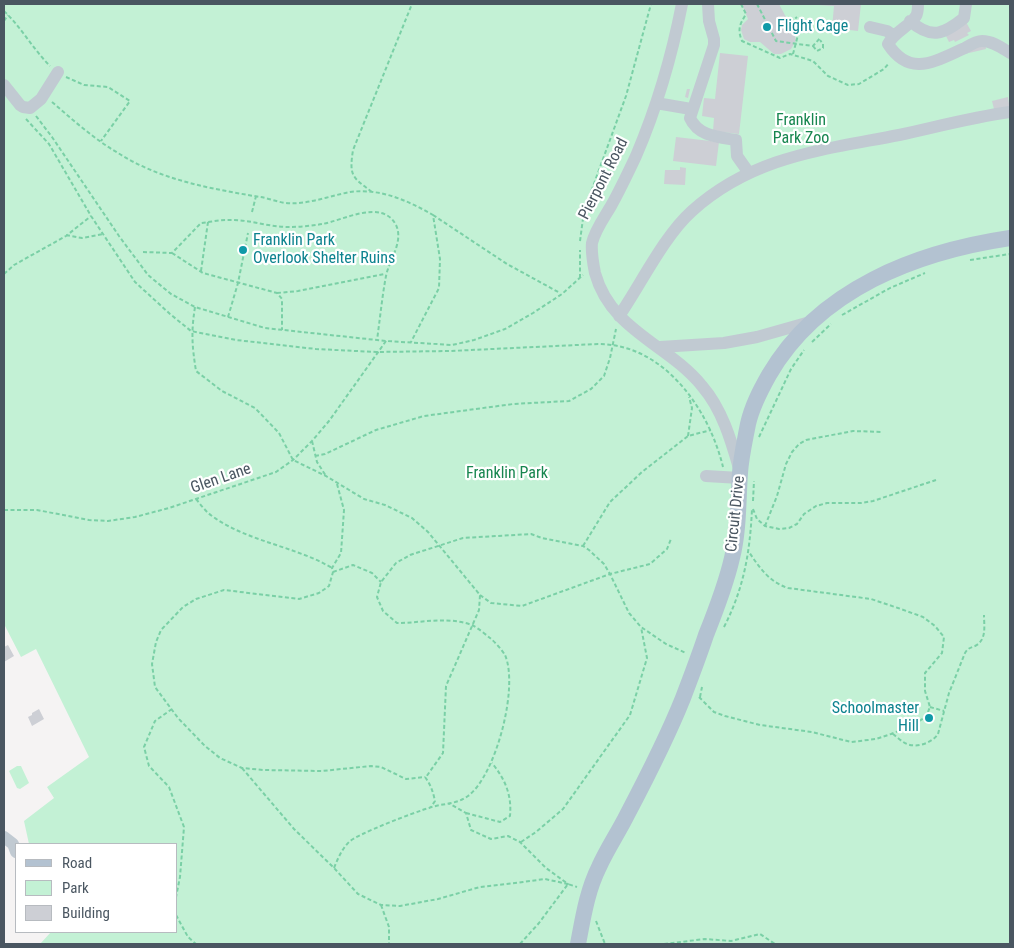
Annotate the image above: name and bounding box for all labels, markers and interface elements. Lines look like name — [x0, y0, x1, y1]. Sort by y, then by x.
place label: Flight Cage — [777, 17, 848, 37]
marker: Flight Cage — [761, 21, 773, 33]
park label: Franklin Park Zoo — [773, 111, 829, 149]
street label: Pierpont Road — [575, 135, 633, 223]
place label: Franklin Park Overlook Shelter Ruins — [253, 231, 395, 269]
marker: Franklin Park Overlook Shelter Ruins — [237, 244, 249, 256]
street label: Glen Lane — [188, 460, 254, 498]
park label: Franklin Park — [466, 464, 548, 484]
street label: Circuit Drive — [722, 475, 750, 553]
place label: Schoolmaster Hill — [832, 699, 919, 737]
marker: Schoolmaster Hill — [923, 712, 935, 724]
legend — [15, 843, 178, 933]
text: Road — [62, 854, 92, 872]
text: Park — [62, 879, 89, 897]
text: Building — [62, 904, 110, 922]

